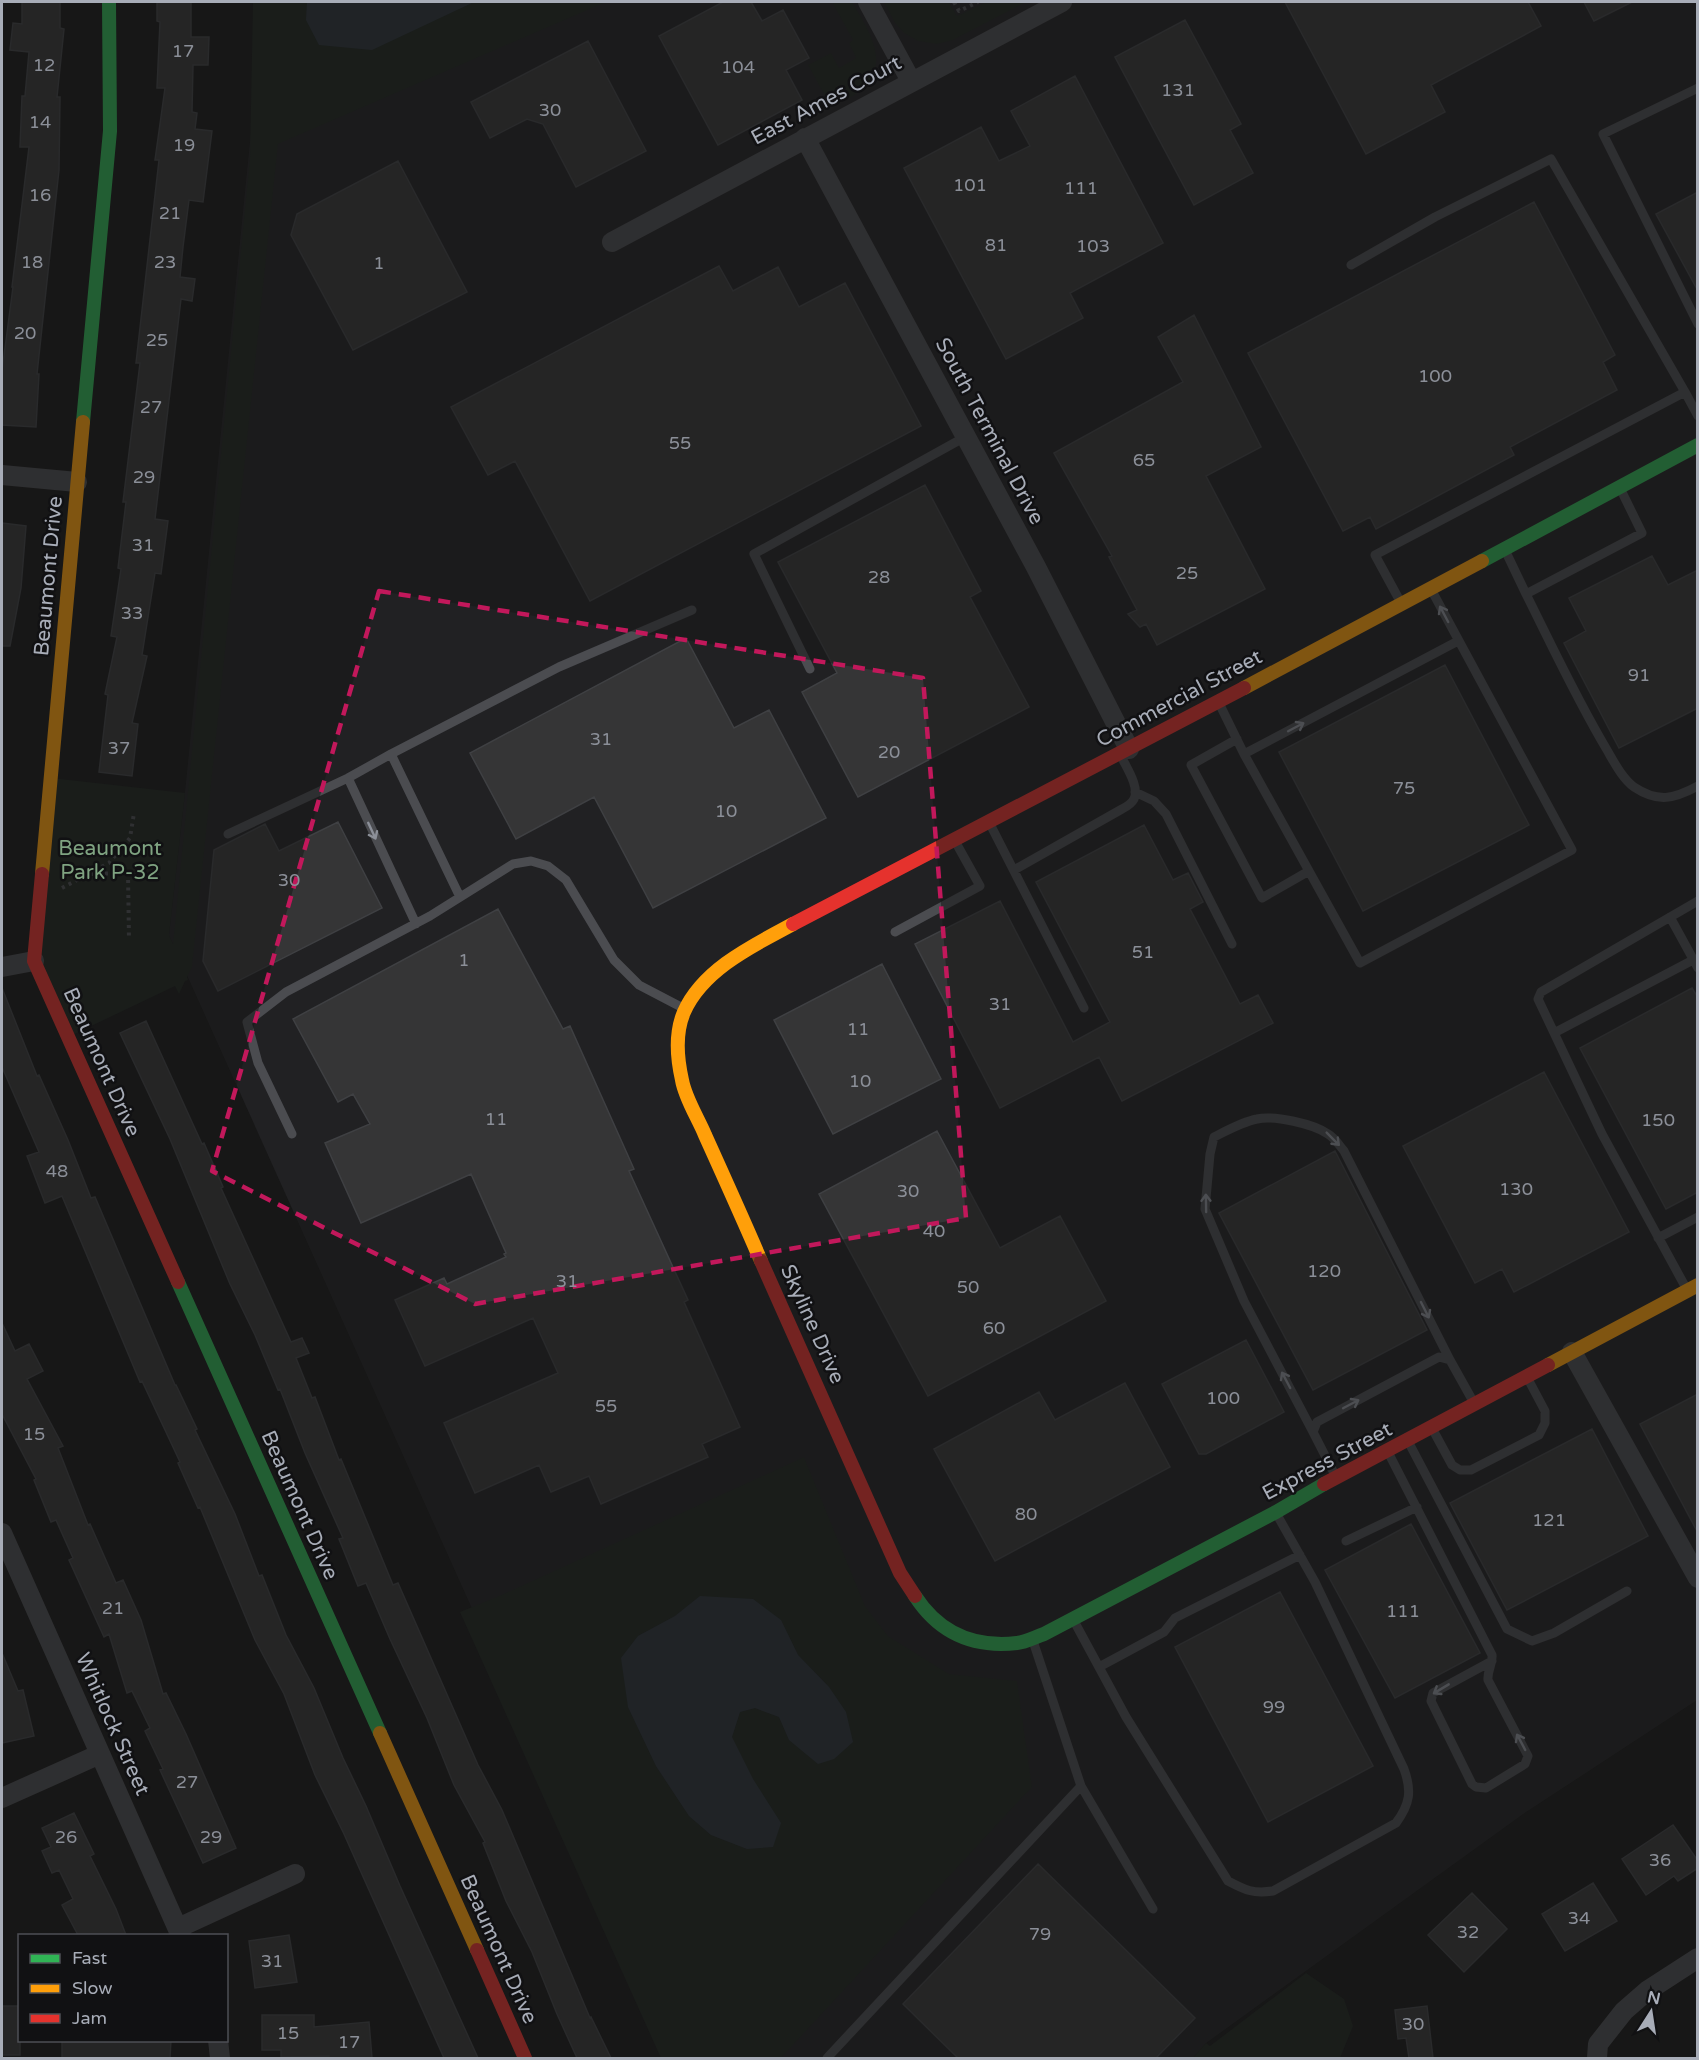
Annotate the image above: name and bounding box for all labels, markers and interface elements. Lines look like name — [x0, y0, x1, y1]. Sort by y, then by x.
house number: 17 — [172, 40, 194, 62]
street label: East Ames Court — [747, 50, 906, 151]
house number: 12 — [33, 54, 55, 76]
house number: 104 — [721, 56, 755, 78]
house number: 131 — [1161, 79, 1195, 101]
house number: 30 — [539, 99, 561, 121]
house number: 14 — [29, 111, 51, 133]
house number: 19 — [173, 134, 195, 156]
house number: 101 — [953, 174, 987, 196]
house number: 111 — [1064, 177, 1098, 199]
house number: 16 — [29, 184, 51, 206]
house number: 21 — [159, 202, 181, 224]
house number: 81 — [985, 234, 1007, 256]
house number: 103 — [1076, 235, 1110, 257]
house number: 18 — [21, 251, 43, 273]
house number: 23 — [154, 251, 176, 273]
house number: 1 — [373, 252, 385, 274]
house number: 20 — [14, 322, 36, 344]
house number: 25 — [146, 329, 168, 351]
street label: South Terminal Drive — [930, 334, 1049, 529]
house number: 100 — [1418, 365, 1452, 387]
house number: 27 — [140, 396, 162, 418]
house number: 55 — [669, 432, 691, 454]
house number: 65 — [1133, 449, 1155, 471]
house number: 29 — [133, 466, 155, 488]
street label: Beaumont Drive — [29, 495, 68, 657]
house number: 31 — [132, 534, 154, 556]
house number: 25 — [1176, 562, 1198, 584]
house number: 28 — [868, 566, 890, 588]
house number: 33 — [121, 602, 143, 624]
one-way arrow — [1438, 606, 1449, 624]
street label: Commercial Street — [1092, 644, 1266, 753]
house number: 91 — [1628, 664, 1650, 686]
one-way arrow — [1286, 721, 1304, 732]
house number: 31 — [590, 728, 612, 750]
house number: 37 — [108, 737, 130, 759]
house number: 20 — [878, 741, 900, 763]
house number: 75 — [1393, 777, 1415, 799]
house number: 10 — [715, 800, 737, 822]
one-way arrow — [367, 822, 379, 840]
park label: Beaumont Park P-32 — [58, 836, 162, 885]
house number: 30 — [278, 869, 300, 891]
house number: 51 — [1132, 941, 1154, 963]
house number: 1 — [458, 949, 470, 971]
street label: Beaumont Drive — [57, 984, 146, 1141]
house number: 31 — [989, 993, 1011, 1015]
house number: 11 — [847, 1018, 869, 1040]
house number: 10 — [849, 1070, 871, 1092]
house number: 11 — [485, 1108, 507, 1130]
house number: 150 — [1641, 1109, 1675, 1131]
one-way arrow — [1326, 1132, 1340, 1147]
house number: 48 — [46, 1160, 68, 1182]
house number: 130 — [1499, 1178, 1533, 1200]
house number: 30 — [897, 1180, 919, 1202]
one-way arrow — [1201, 1194, 1212, 1214]
house number: 40 — [923, 1220, 945, 1242]
house number: 120 — [1307, 1260, 1341, 1282]
street label: Skyline Drive — [775, 1261, 850, 1388]
house number: 31 — [556, 1270, 578, 1292]
house number: 50 — [957, 1276, 979, 1298]
one-way arrow — [1420, 1301, 1431, 1319]
house number: 60 — [983, 1317, 1005, 1339]
one-way arrow — [1280, 1372, 1292, 1389]
house number: 100 — [1206, 1387, 1240, 1409]
house number: 55 — [595, 1395, 617, 1417]
one-way arrow — [1342, 1397, 1360, 1409]
street label: Express Street — [1258, 1417, 1396, 1506]
house number: 15 — [23, 1423, 45, 1445]
street label: Beaumont Drive — [255, 1427, 344, 1584]
house number: 80 — [1015, 1503, 1037, 1525]
house number: 121 — [1532, 1509, 1566, 1531]
house number: 21 — [102, 1597, 124, 1619]
house number: 111 — [1386, 1600, 1420, 1622]
street label: Whitlock Street — [70, 1649, 155, 1799]
one-way arrow — [1433, 1684, 1450, 1696]
house number: 99 — [1263, 1696, 1285, 1718]
one-way arrow — [1515, 1733, 1526, 1751]
house number: 27 — [176, 1771, 198, 1793]
house number: 26 — [55, 1826, 77, 1848]
house number: 29 — [200, 1826, 222, 1848]
house number: 36 — [1649, 1849, 1671, 1871]
street label: Beaumont Drive — [454, 1871, 543, 2028]
house number: 34 — [1568, 1907, 1590, 1929]
house number: 32 — [1457, 1921, 1479, 1943]
house number: 79 — [1029, 1923, 1051, 1945]
legend — [18, 1934, 228, 2042]
text: Fast — [72, 1947, 107, 1969]
house number: 31 — [261, 1950, 283, 1972]
text: Slow — [72, 1977, 113, 1999]
north arrow — [1621, 1982, 1681, 2042]
text: N — [1646, 1987, 1662, 2009]
text: Jam — [72, 2007, 107, 2029]
house number: 30 — [1402, 2013, 1424, 2035]
house number: 15 — [277, 2022, 299, 2044]
house number: 17 — [338, 2031, 360, 2053]

